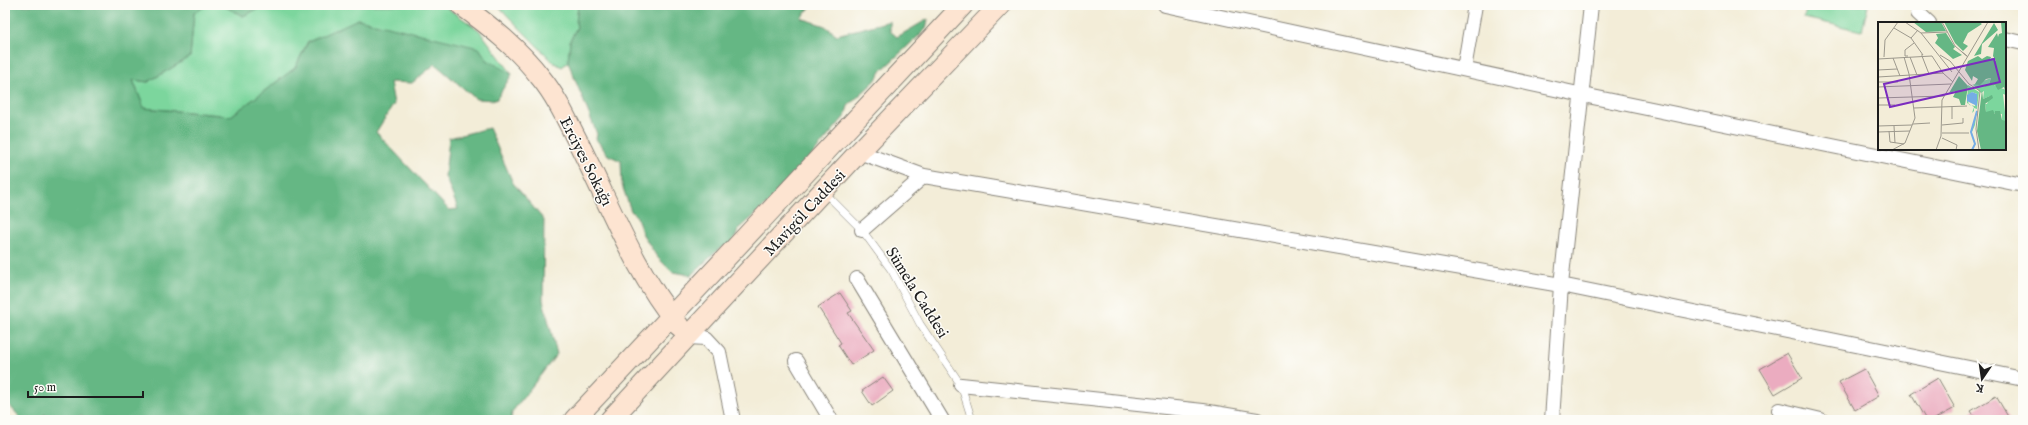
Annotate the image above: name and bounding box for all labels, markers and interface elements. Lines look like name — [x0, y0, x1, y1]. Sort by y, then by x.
inset map — [1878, 22, 2006, 150]
street label: Erciyes Sokağı — [554, 114, 616, 210]
street label: Mavigöl Caddesi — [760, 166, 851, 261]
street label: Sümela Caddesi — [880, 244, 952, 342]
north arrow — [1962, 359, 2002, 399]
scale bar — [28, 373, 143, 399]
text: 50 m — [34, 380, 56, 395]
text: K — [1974, 380, 1985, 395]

